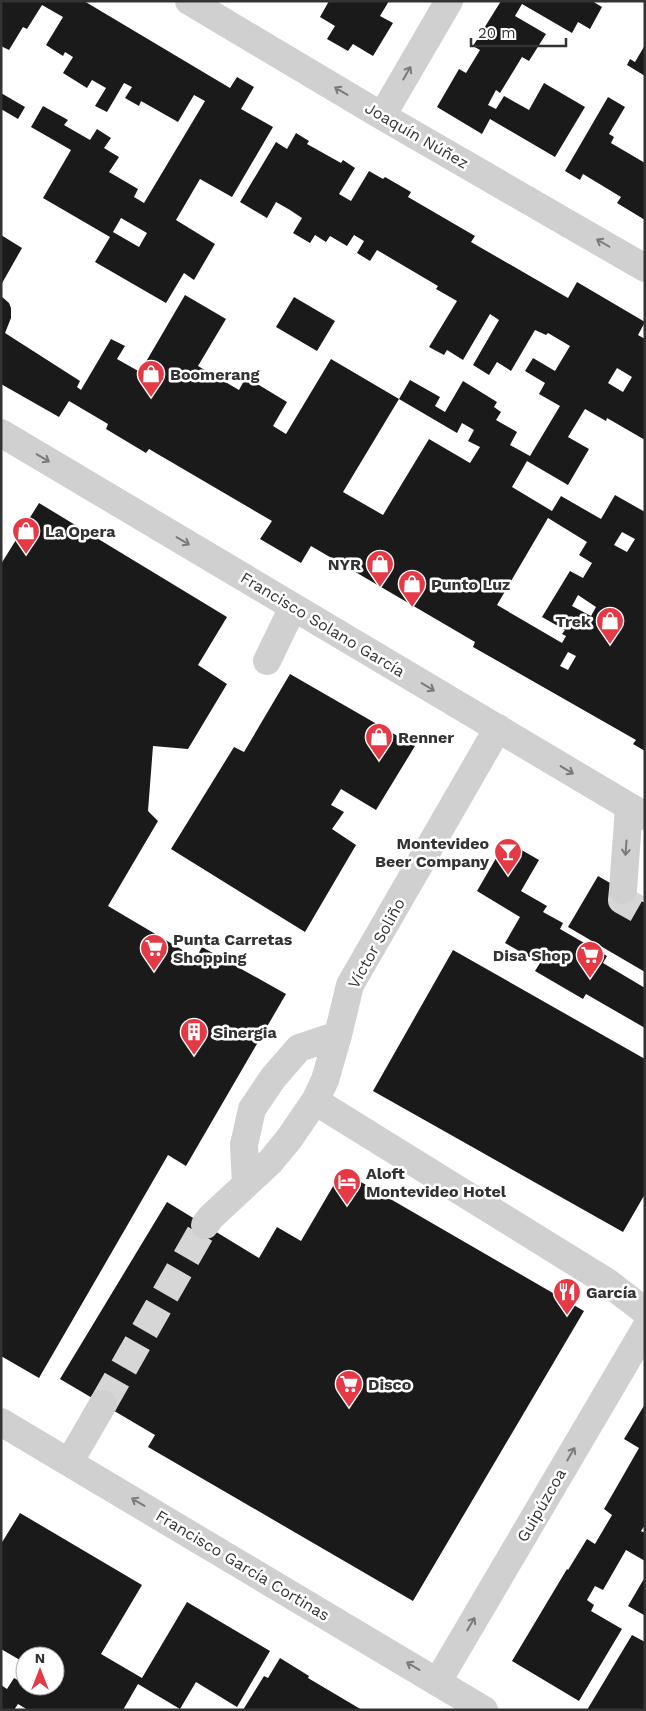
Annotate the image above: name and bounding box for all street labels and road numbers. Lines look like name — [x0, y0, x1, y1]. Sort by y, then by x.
street label: Joaquín Núñez — [362, 98, 472, 173]
street label: Francisco Solano García — [237, 568, 408, 681]
street label: Víctor Soliño — [344, 895, 409, 992]
street label: Guipúzcoa — [513, 1465, 570, 1545]
street label: Francisco García Cortinas — [152, 1506, 333, 1625]

